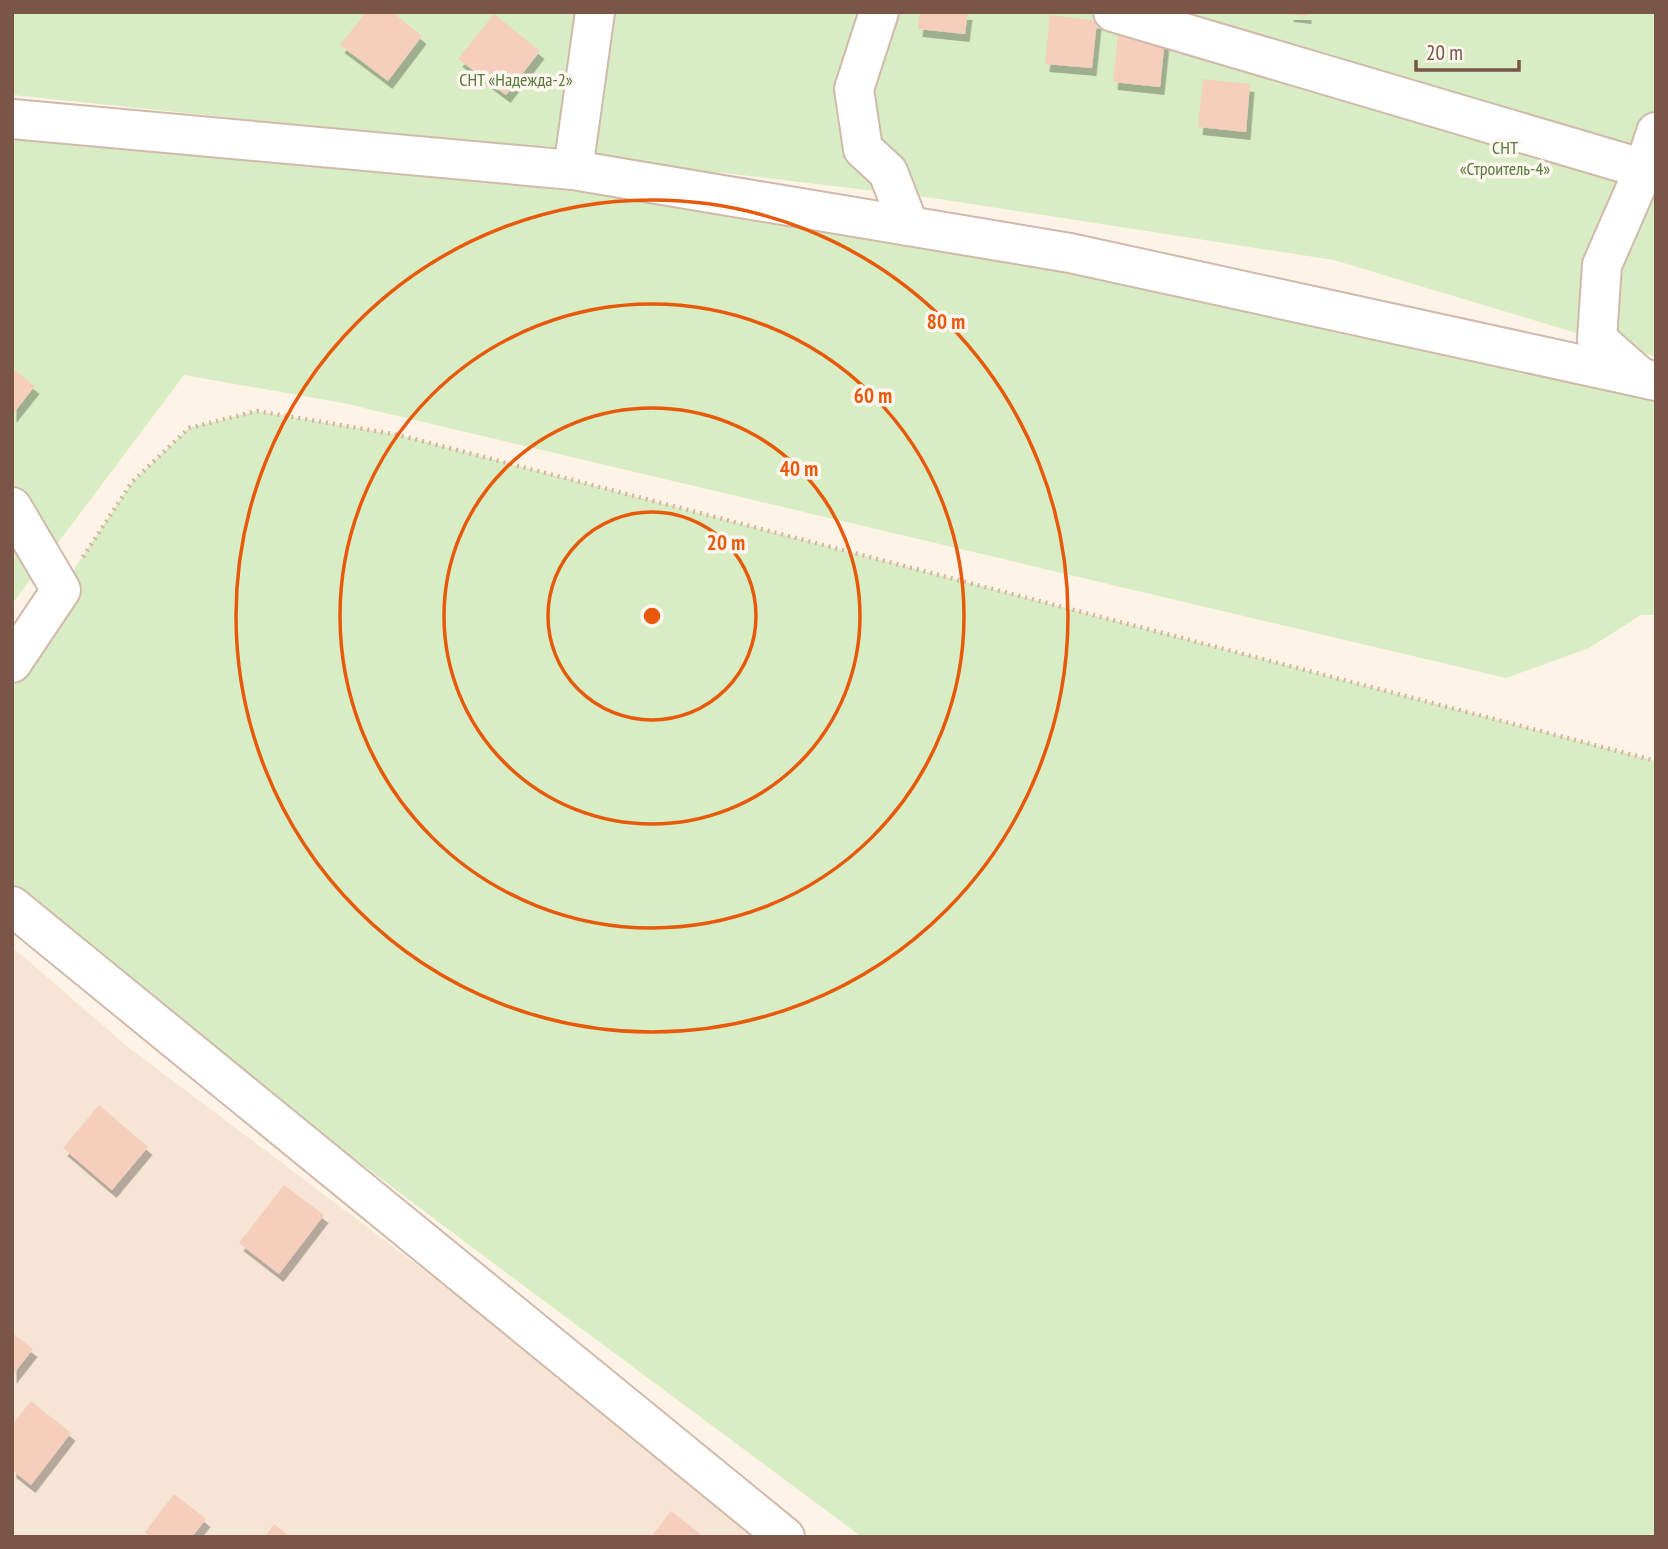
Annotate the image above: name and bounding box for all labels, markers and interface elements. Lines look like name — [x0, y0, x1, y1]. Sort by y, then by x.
scale bar — [1416, 28, 1519, 72]
text: 20 m — [1426, 39, 1463, 66]
park label: СНТ «Надежда-2» — [459, 68, 573, 91]
park label: СНТ «Строитель-4» — [1460, 136, 1550, 180]
text: 80 m — [927, 308, 965, 335]
text: 60 m — [854, 382, 892, 409]
text: 40 m — [780, 455, 818, 482]
text: 20 m — [707, 529, 745, 556]
centre of rings — [640, 604, 664, 628]

